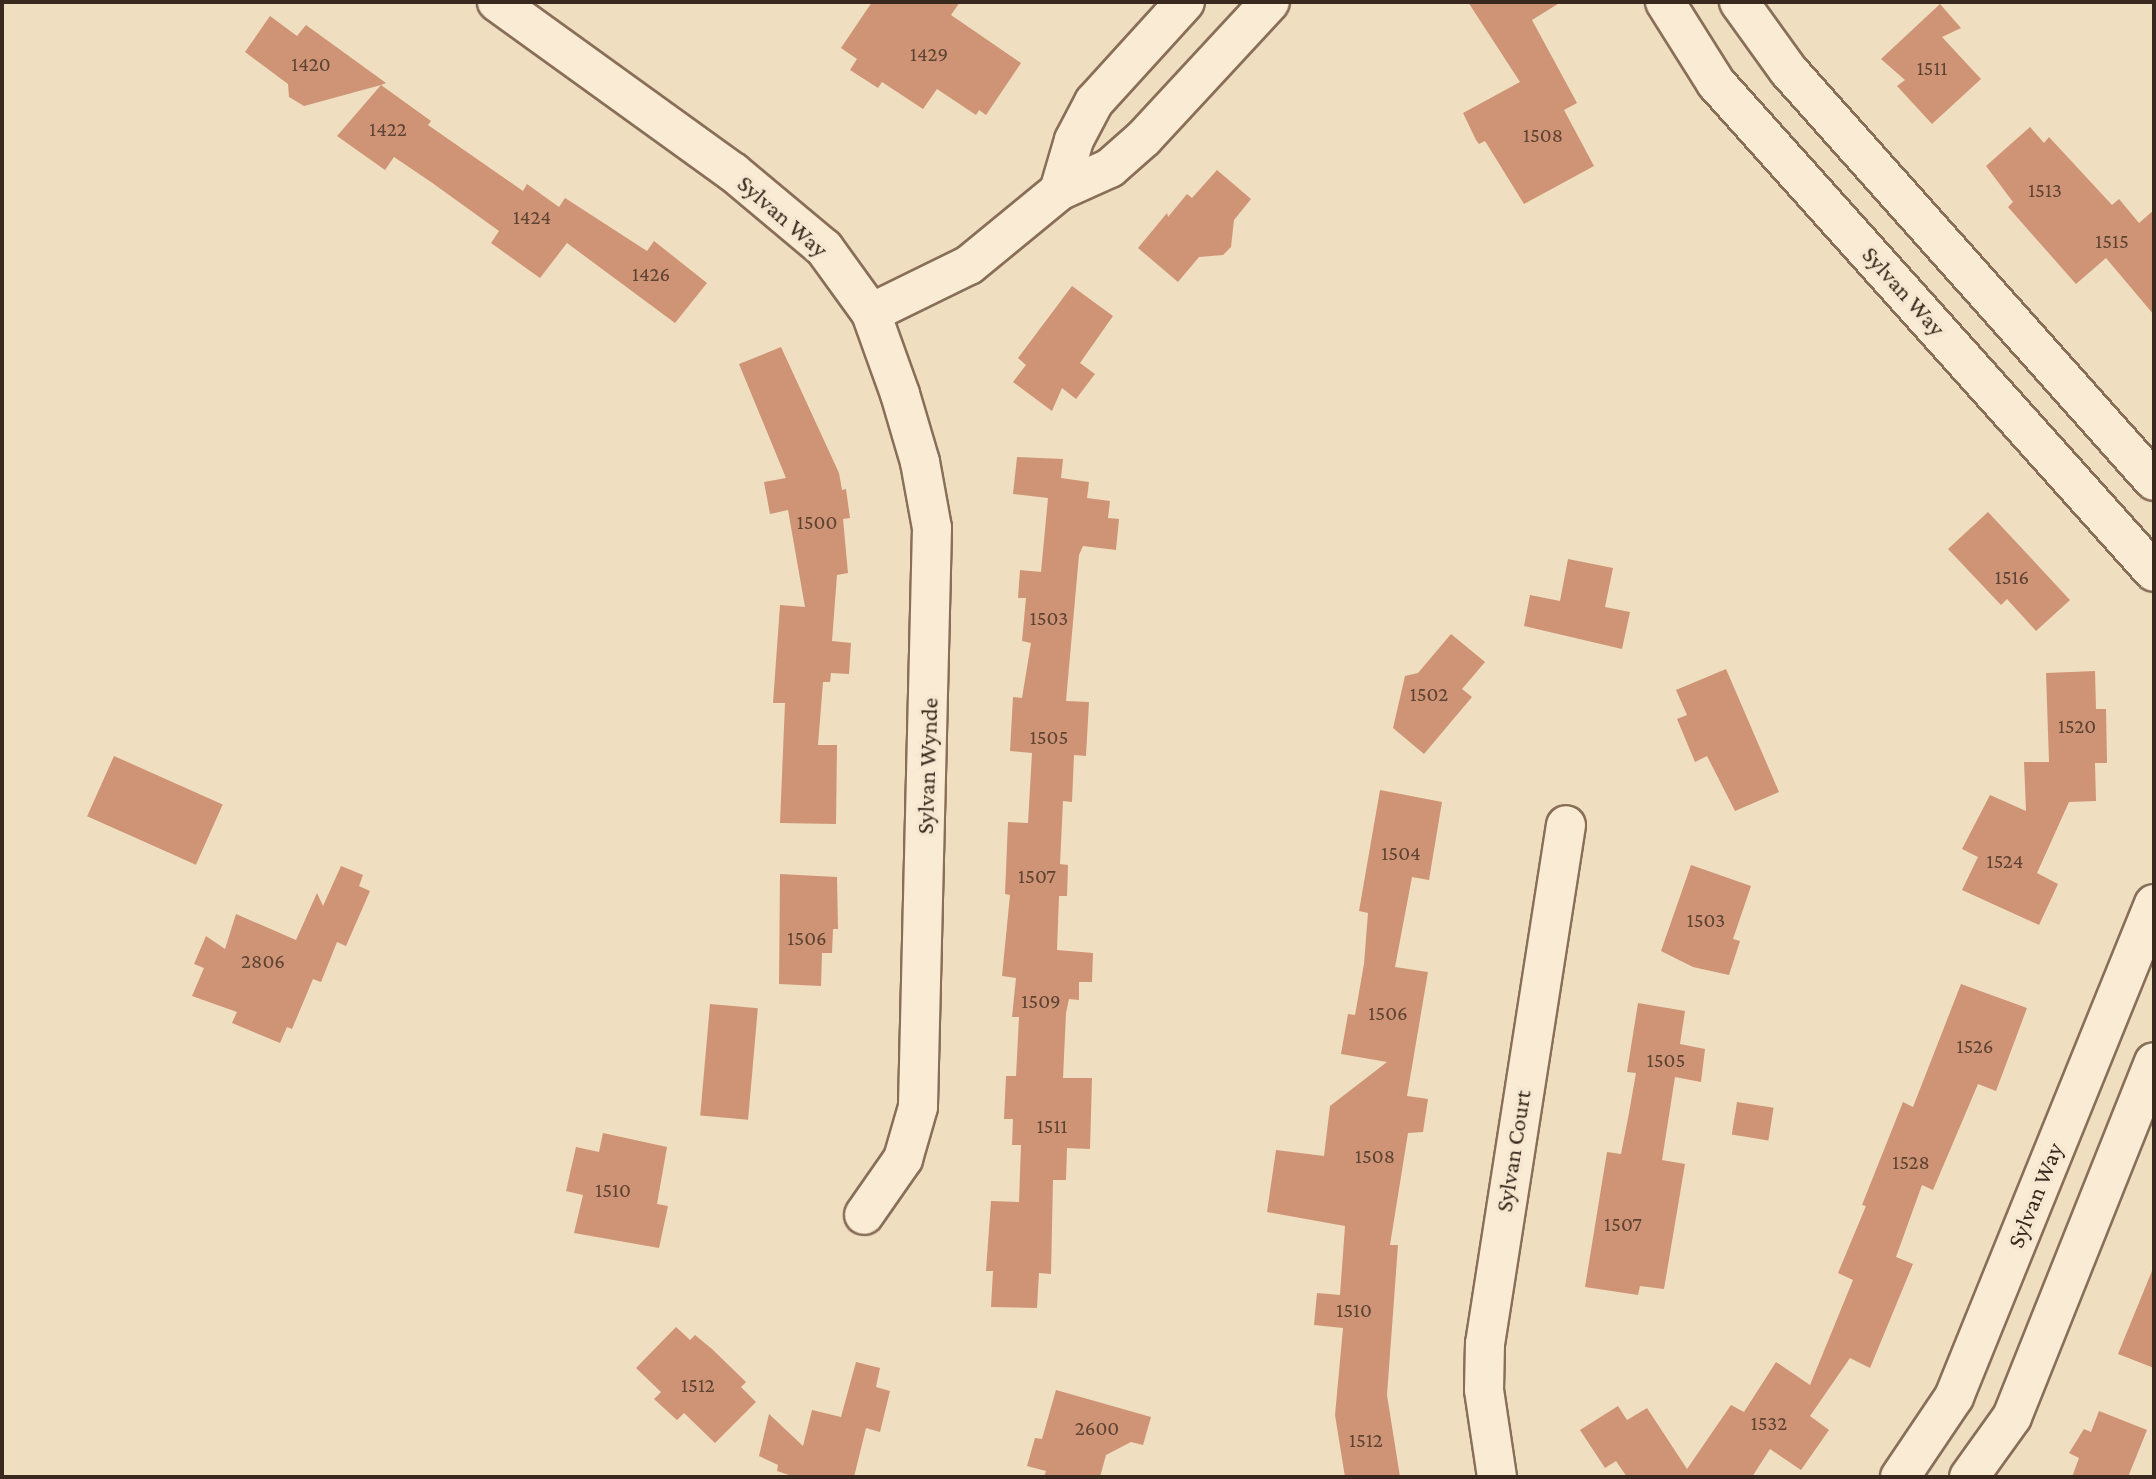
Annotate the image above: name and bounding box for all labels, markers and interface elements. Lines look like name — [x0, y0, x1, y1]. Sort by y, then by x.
house number: 1429 — [910, 41, 948, 67]
house number: 1420 — [291, 51, 331, 77]
house number: 1511 — [1917, 55, 1947, 81]
house number: 1422 — [369, 116, 407, 142]
house number: 1508 — [1523, 122, 1563, 148]
street label: Sylvan Way — [732, 169, 834, 263]
house number: 1513 — [2028, 177, 2062, 203]
house number: 1424 — [513, 204, 551, 230]
house number: 1515 — [2095, 228, 2129, 254]
street label: Sylvan Way — [1856, 240, 1952, 342]
house number: 1426 — [632, 261, 670, 287]
house number: 1500 — [797, 509, 837, 535]
house number: 1516 — [1995, 564, 2029, 590]
house number: 1503 — [1030, 605, 1068, 631]
house number: 1502 — [1410, 681, 1448, 707]
street label: Sylvan Wynde — [910, 697, 944, 835]
house number: 1520 — [2058, 713, 2096, 739]
house number: 1505 — [1030, 724, 1068, 750]
house number: 1504 — [1381, 840, 1421, 866]
house number: 1524 — [1986, 848, 2024, 874]
house number: 1507 — [1018, 863, 1056, 889]
house number: 1503 — [1687, 907, 1725, 933]
house number: 1506 — [787, 925, 827, 951]
house number: 2806 — [241, 948, 285, 974]
house number: 1509 — [1021, 988, 1061, 1014]
house number: 1506 — [1368, 1000, 1408, 1026]
house number: 1526 — [1956, 1033, 1994, 1059]
house number: 1505 — [1647, 1047, 1685, 1073]
street label: Sylvan Court — [1489, 1088, 1537, 1214]
house number: 1511 — [1037, 1113, 1067, 1139]
street label: Sylvan Way — [2001, 1138, 2069, 1252]
house number: 1508 — [1355, 1143, 1395, 1169]
house number: 1528 — [1892, 1149, 1930, 1175]
house number: 1510 — [595, 1177, 631, 1203]
house number: 1507 — [1604, 1211, 1642, 1237]
house number: 1510 — [1336, 1297, 1372, 1323]
house number: 1512 — [681, 1372, 715, 1398]
house number: 1532 — [1751, 1410, 1787, 1436]
house number: 2600 — [1075, 1415, 1119, 1441]
house number: 1512 — [1349, 1427, 1383, 1453]

